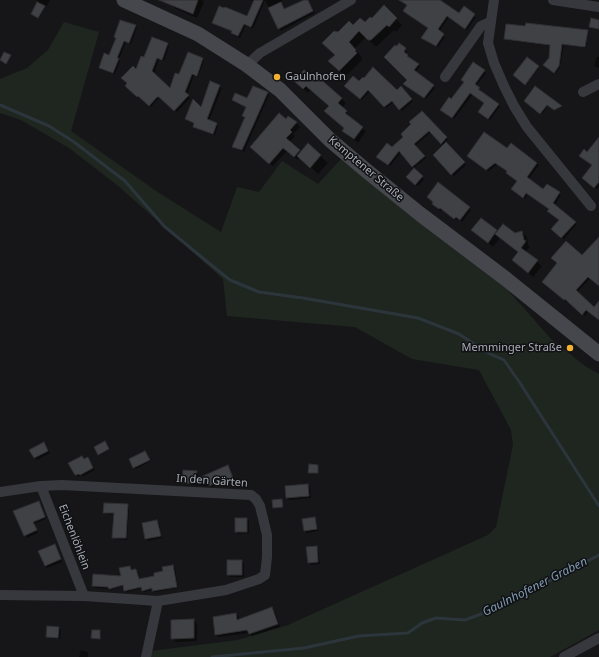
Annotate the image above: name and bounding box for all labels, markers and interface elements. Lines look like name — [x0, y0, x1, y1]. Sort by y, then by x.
place label: Gaulnhofen — [285, 70, 346, 84]
marker: Gaulnhofen — [272, 72, 282, 82]
street label: Kemptener Straße — [326, 134, 406, 204]
place label: Memminger Straße — [462, 341, 562, 355]
marker: Memminger Straße — [565, 343, 575, 353]
street label: In den Gärten — [176, 472, 248, 490]
street label: Eichenlöhlein — [55, 502, 93, 572]
water label: Gaulnhofener Graben — [480, 554, 590, 620]

